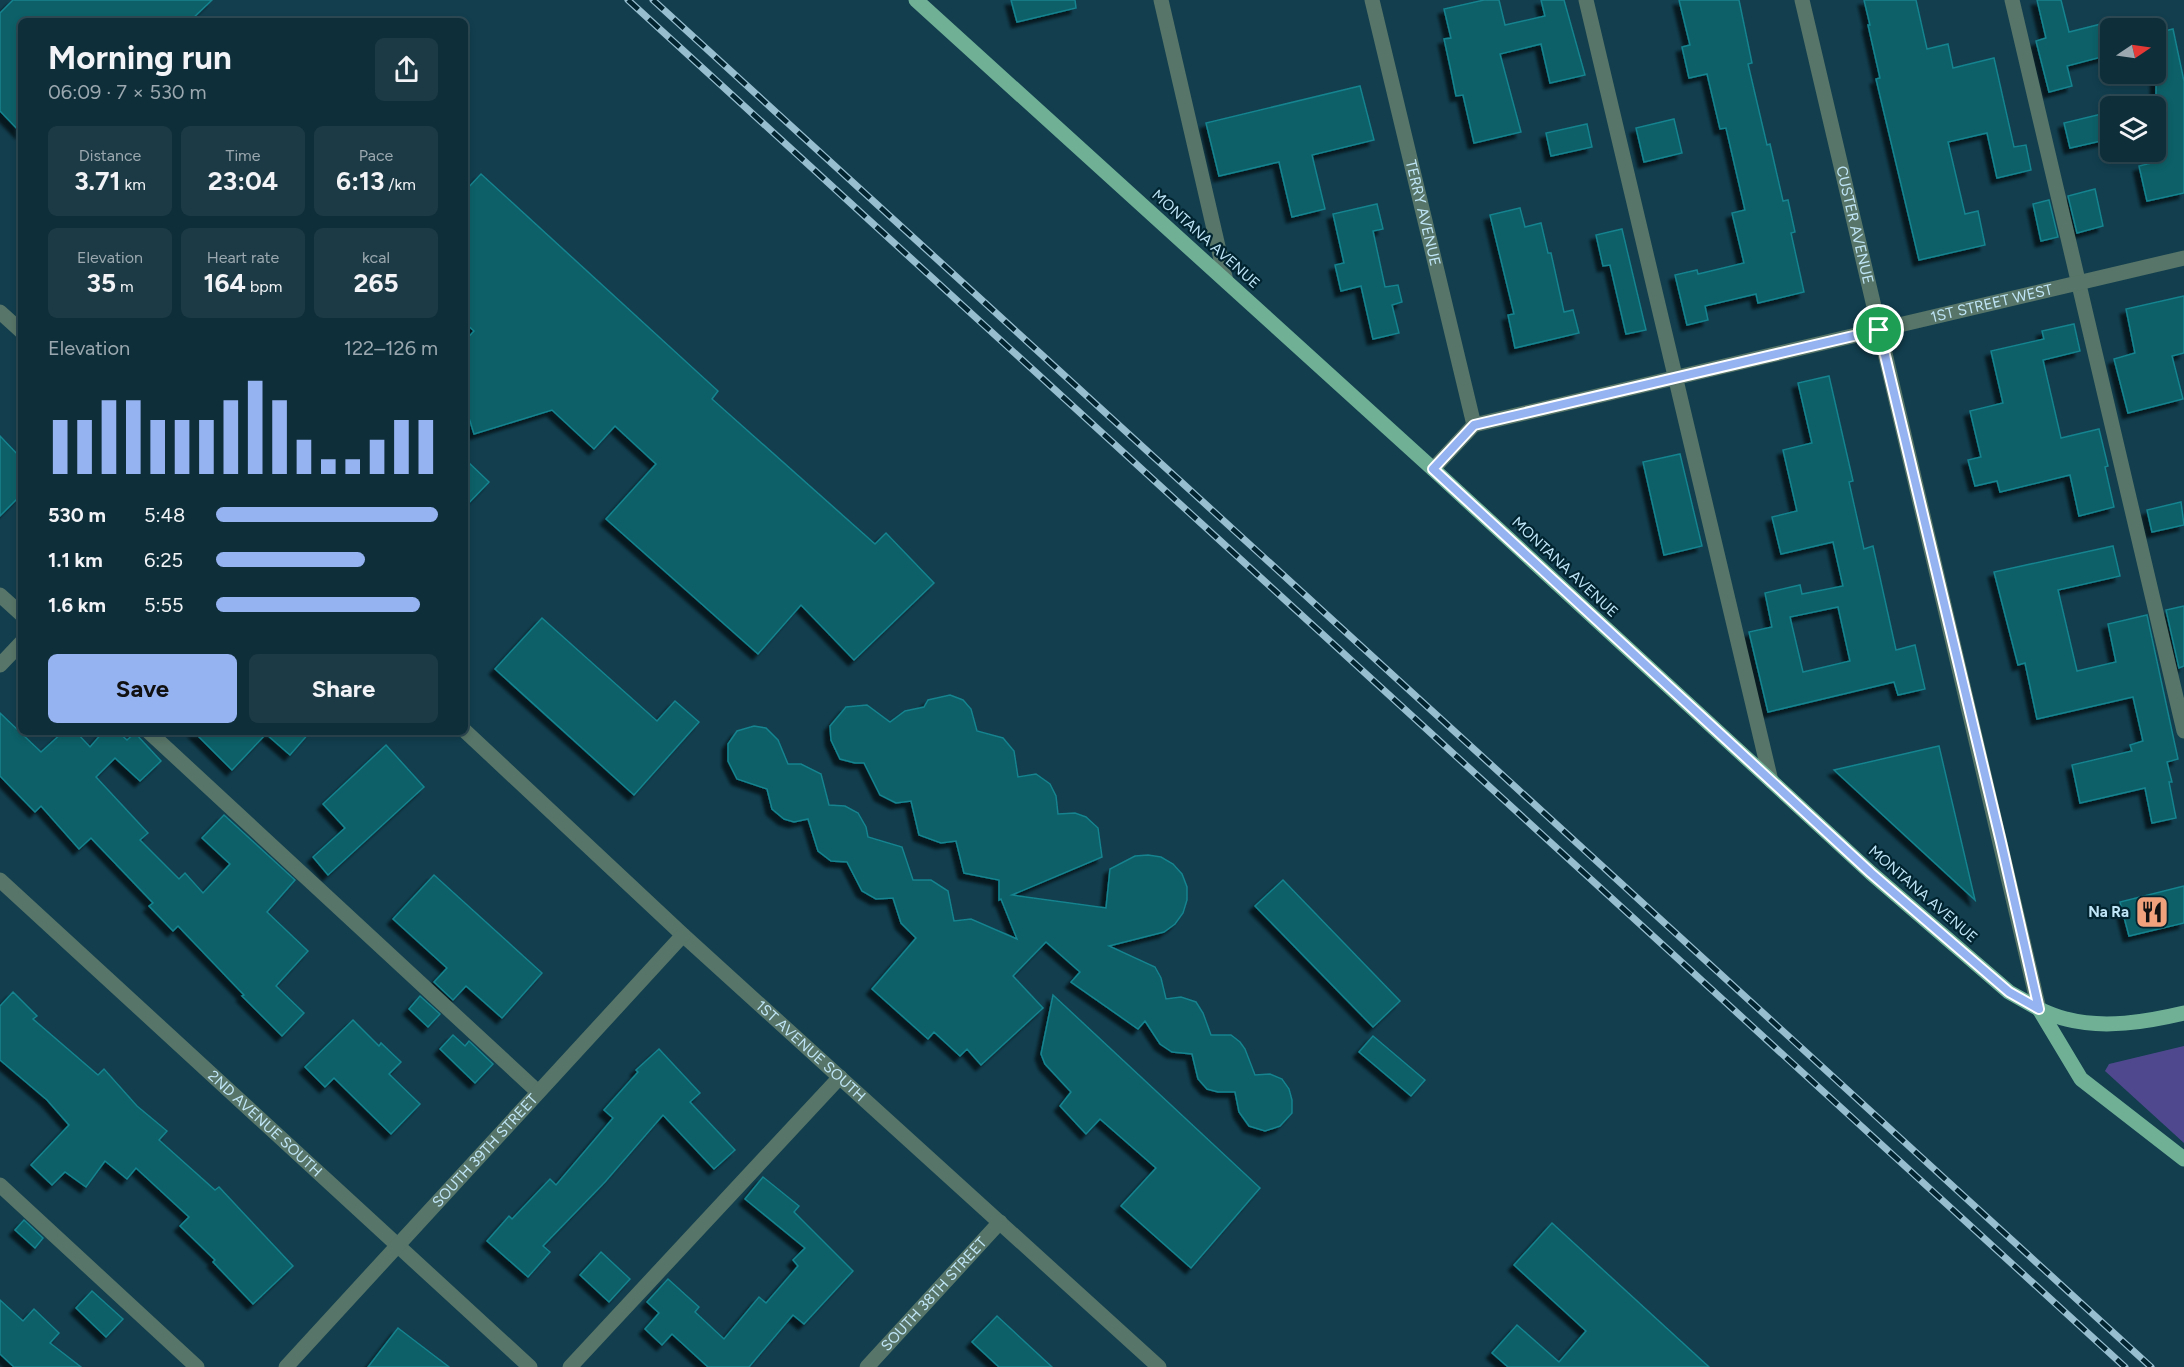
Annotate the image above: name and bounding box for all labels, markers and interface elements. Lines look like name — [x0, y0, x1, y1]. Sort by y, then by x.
north arrow — [2100, 18, 2166, 84]
map controls — [2100, 18, 2166, 162]
text: Morning run — [48, 38, 232, 77]
button: share — [375, 38, 438, 101]
text: 06:09 · 7 × 530 m — [48, 80, 207, 104]
button: layers — [2100, 96, 2166, 162]
text: Distance — [79, 146, 141, 165]
text: Time — [226, 146, 260, 165]
text: Pace — [359, 146, 393, 165]
street label: TERRY AVENUE — [1402, 158, 1445, 268]
street label: CUSTER AVENUE — [1832, 164, 1877, 286]
text: 3.71 — [74, 165, 121, 197]
text: 23:04 — [208, 165, 278, 197]
text: 6:13 — [336, 165, 384, 197]
text: km — [121, 175, 146, 194]
text: /km — [384, 175, 416, 194]
street label: MONTANA AVENUE — [1148, 186, 1264, 292]
text: Elevation — [77, 248, 143, 267]
text: Heart rate — [207, 248, 279, 267]
text: kcal — [362, 248, 390, 267]
text: 35 — [86, 267, 116, 299]
text: 164 — [204, 267, 246, 299]
text: 265 — [353, 267, 399, 299]
text: m — [116, 277, 134, 296]
text: bpm — [246, 277, 282, 296]
street label: 1ST STREET WEST — [1929, 280, 2055, 326]
pin — [1853, 304, 1904, 355]
icon: arrive — [1862, 313, 1895, 346]
text: Elevation — [48, 336, 130, 360]
text: 122–126 m — [344, 336, 438, 360]
text: 530 m — [48, 503, 106, 527]
text: 5:48 — [144, 503, 185, 527]
street label: MONTANA AVENUE — [1508, 513, 1622, 621]
text: 1.1 km — [48, 548, 103, 572]
text: 6:25 — [144, 548, 183, 572]
text: 1.6 km — [48, 593, 106, 617]
text: 5:55 — [144, 593, 184, 617]
button: Save — [48, 654, 237, 723]
button: Share — [249, 654, 438, 723]
street label: MONTANA AVENUE — [1865, 842, 1981, 946]
restaurant icon: Na Ra — [2134, 894, 2170, 930]
place label: Na Ra — [2088, 903, 2129, 921]
street label: 1ST AVENUE SOUTH — [752, 997, 869, 1105]
street label: 2ND AVENUE SOUTH — [204, 1067, 326, 1180]
street label: SOUTH 39TH STREET — [428, 1090, 542, 1211]
street label: SOUTH 38TH STREET — [877, 1233, 991, 1355]

